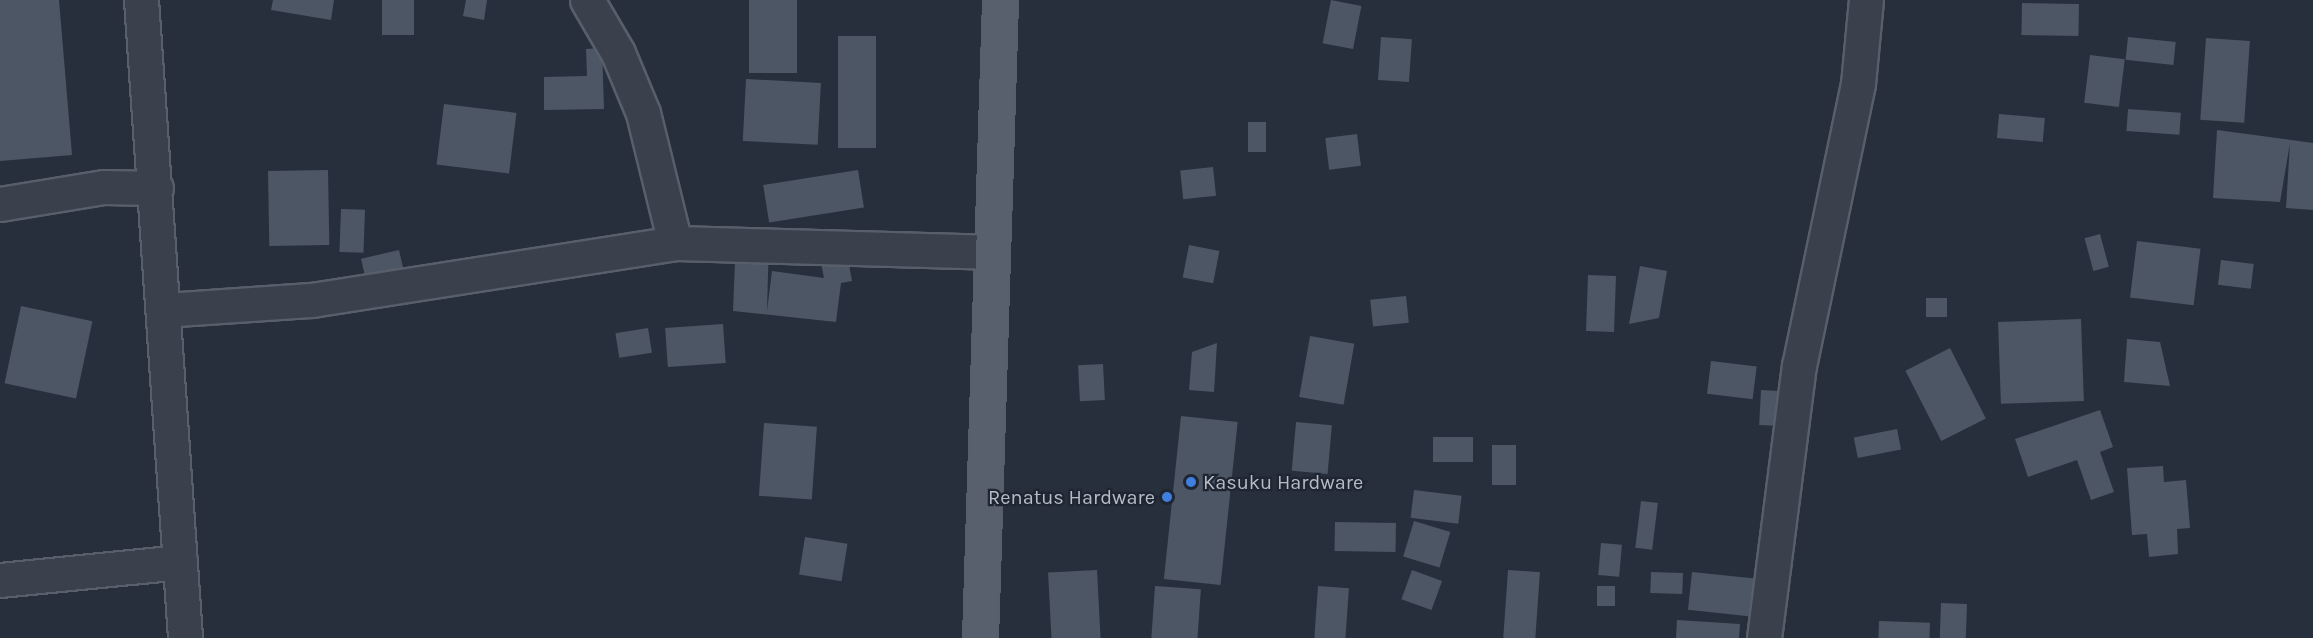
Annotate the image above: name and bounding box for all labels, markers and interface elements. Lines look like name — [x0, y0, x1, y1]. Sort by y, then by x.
place label: Kasuku Hardware — [1203, 470, 1363, 494]
marker: Kasuku Hardware — [1184, 475, 1198, 489]
place label: Renatus Hardware — [988, 485, 1155, 509]
marker: Renatus Hardware — [1160, 490, 1174, 504]

